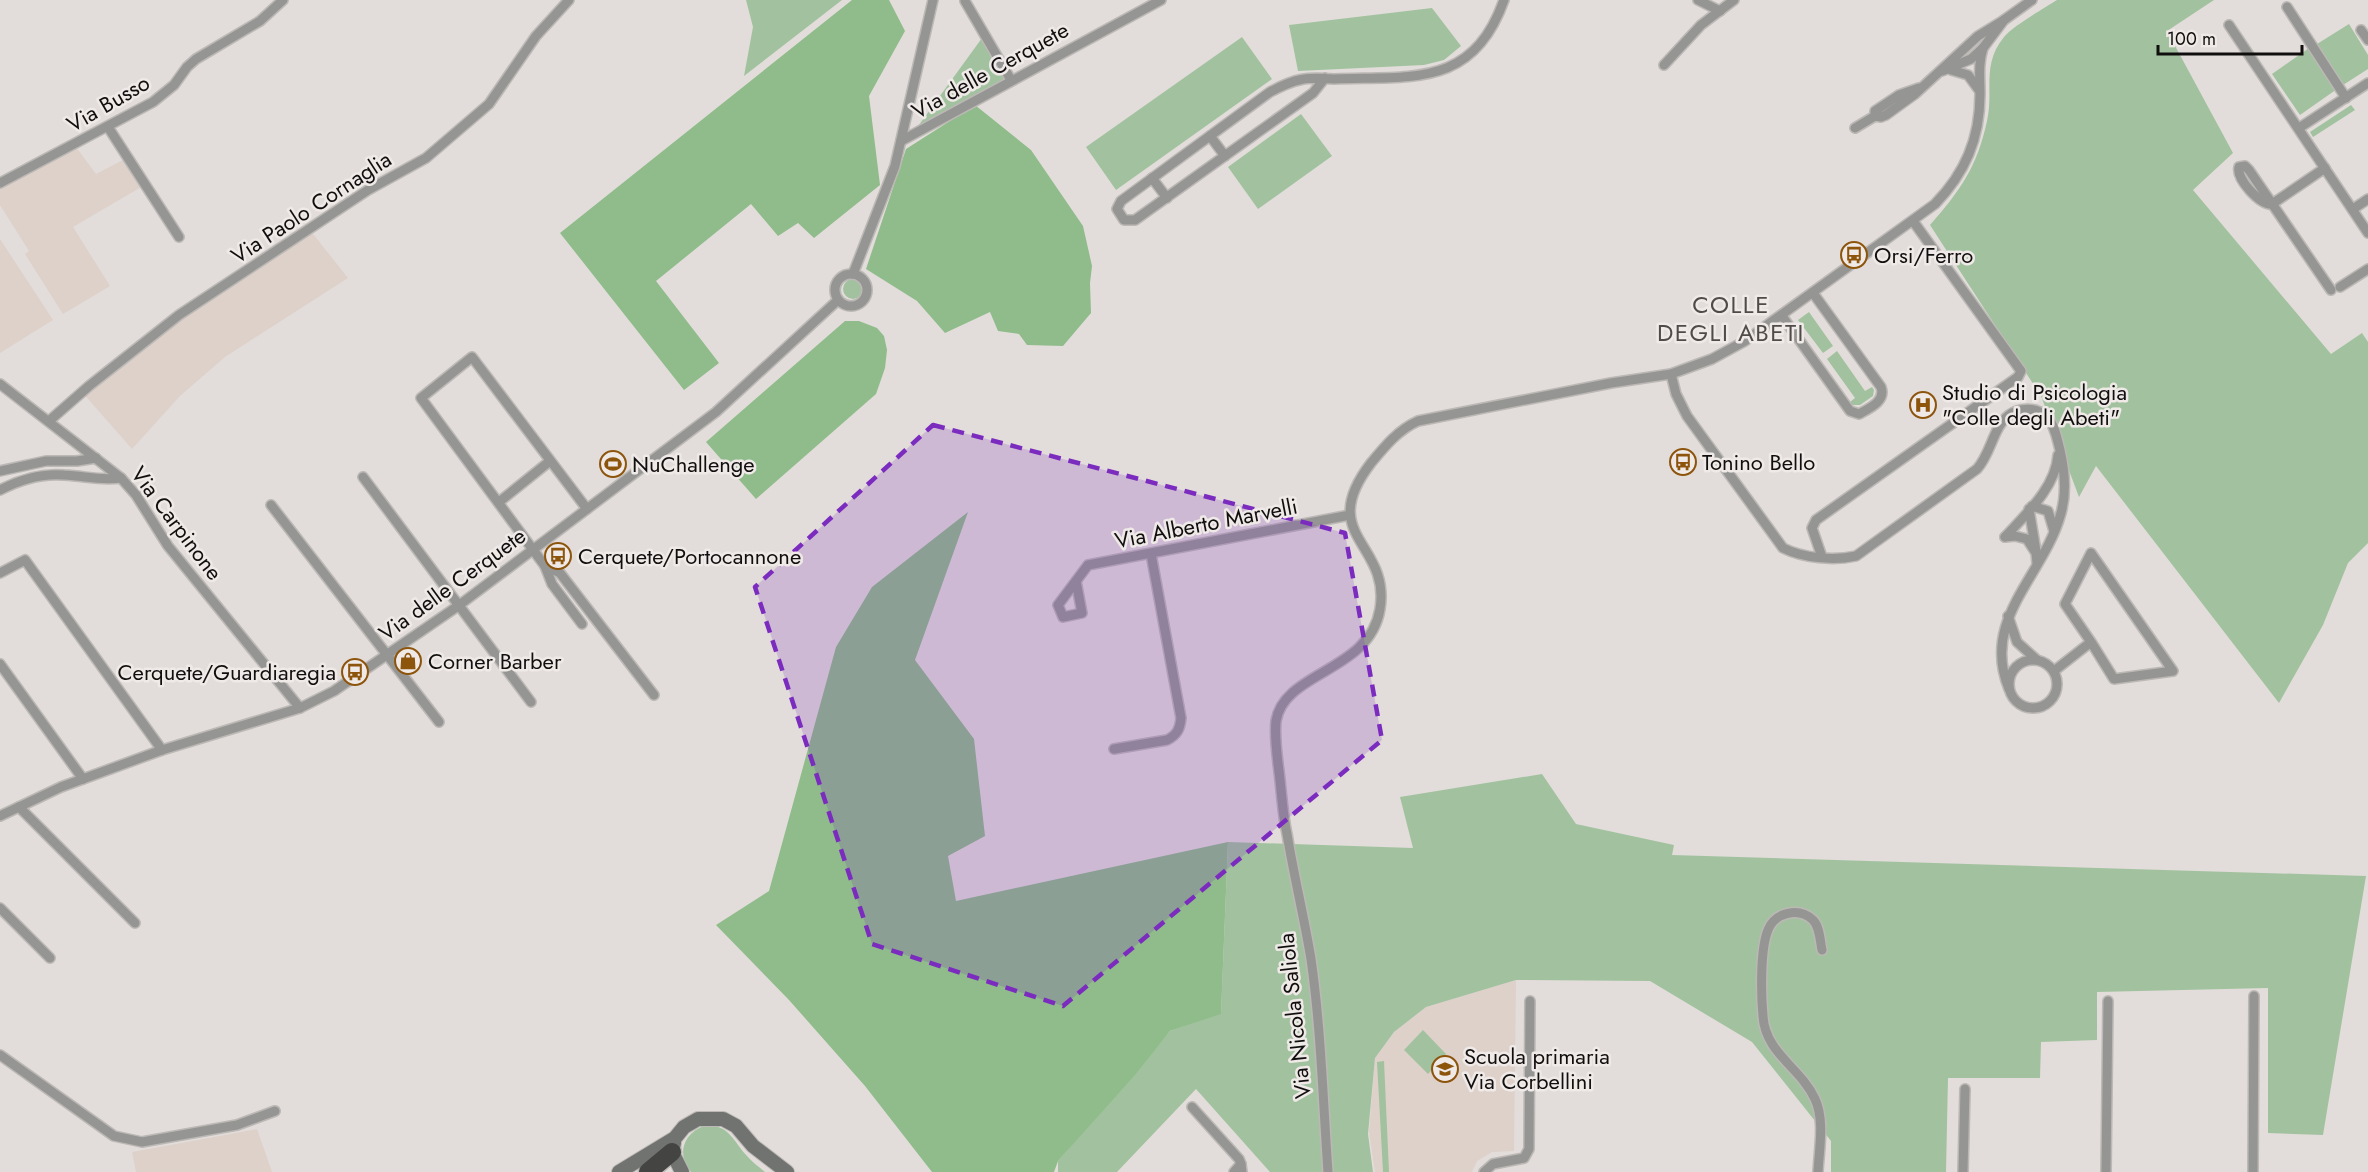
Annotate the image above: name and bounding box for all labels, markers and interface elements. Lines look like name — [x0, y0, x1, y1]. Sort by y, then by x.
street label: Via delle Cerquete — [906, 14, 1074, 126]
scale bar — [2158, 18, 2302, 56]
text: 100 m — [2167, 26, 2216, 52]
street label: Via Busso — [61, 66, 155, 140]
street label: Via Paolo Cornaglia — [224, 143, 398, 271]
place label: Orsi/Ferro — [1874, 239, 1973, 271]
bus stop icon: Orsi/Ferro — [1839, 240, 1869, 270]
district label: COLLE DEGLI ABETI — [1657, 287, 1805, 350]
place label: Studio di Psicologia "Colle degli Abeti" — [1942, 376, 2127, 433]
hospital icon: Studio di Psicologia "Colle degli Abeti" — [1908, 390, 1938, 420]
place label: Tonino Bello — [1702, 446, 1815, 478]
bus stop icon: Tonino Bello — [1668, 447, 1698, 477]
place label: NuChallenge — [632, 448, 755, 480]
sports icon: NuChallenge — [598, 449, 628, 479]
street label: Via Carpinone — [124, 459, 230, 587]
street label: Via Alberto Marvelli — [1112, 490, 1300, 556]
street label: Via delle Cerquete — [372, 520, 532, 648]
place label: Cerquete/Portocannone — [578, 540, 801, 572]
bus stop icon: Cerquete/Portocannone — [543, 541, 573, 571]
place label: Corner Barber — [428, 645, 562, 677]
shop icon: Corner Barber — [393, 646, 423, 676]
place label: Cerquete/Guardiaregia — [117, 656, 336, 688]
bus stop icon: Cerquete/Guardiaregia — [340, 657, 370, 687]
street label: Via Nicola Saliola — [1269, 932, 1319, 1100]
place label: Scuola primaria Via Corbellini — [1464, 1040, 1610, 1097]
school or university icon: Scuola primaria Via Corbellini — [1430, 1054, 1460, 1084]

